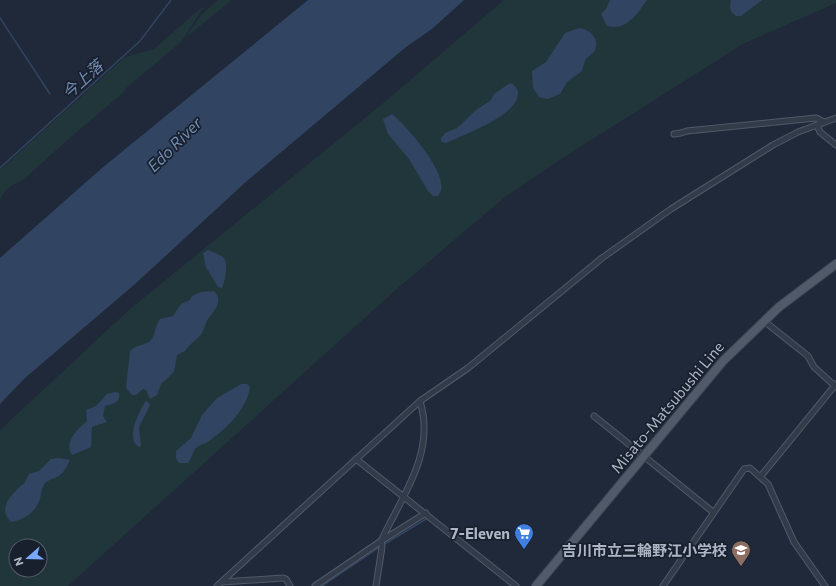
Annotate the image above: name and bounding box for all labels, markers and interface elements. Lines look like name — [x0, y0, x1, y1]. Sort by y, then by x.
water label: 今上落 — [58, 54, 108, 102]
water label: Edo River — [143, 112, 206, 175]
street label: Misato-Matsubushi Line — [607, 338, 727, 476]
supermarket icon: 7-Eleven — [513, 522, 535, 550]
place label: 7-Eleven — [450, 524, 510, 542]
north arrow — [8, 538, 48, 578]
school or university icon: 吉川市立三輪野江小学校 — [730, 539, 752, 567]
place label: 吉川市立三輪野江小学校 — [562, 541, 727, 559]
text: N — [11, 555, 26, 568]

